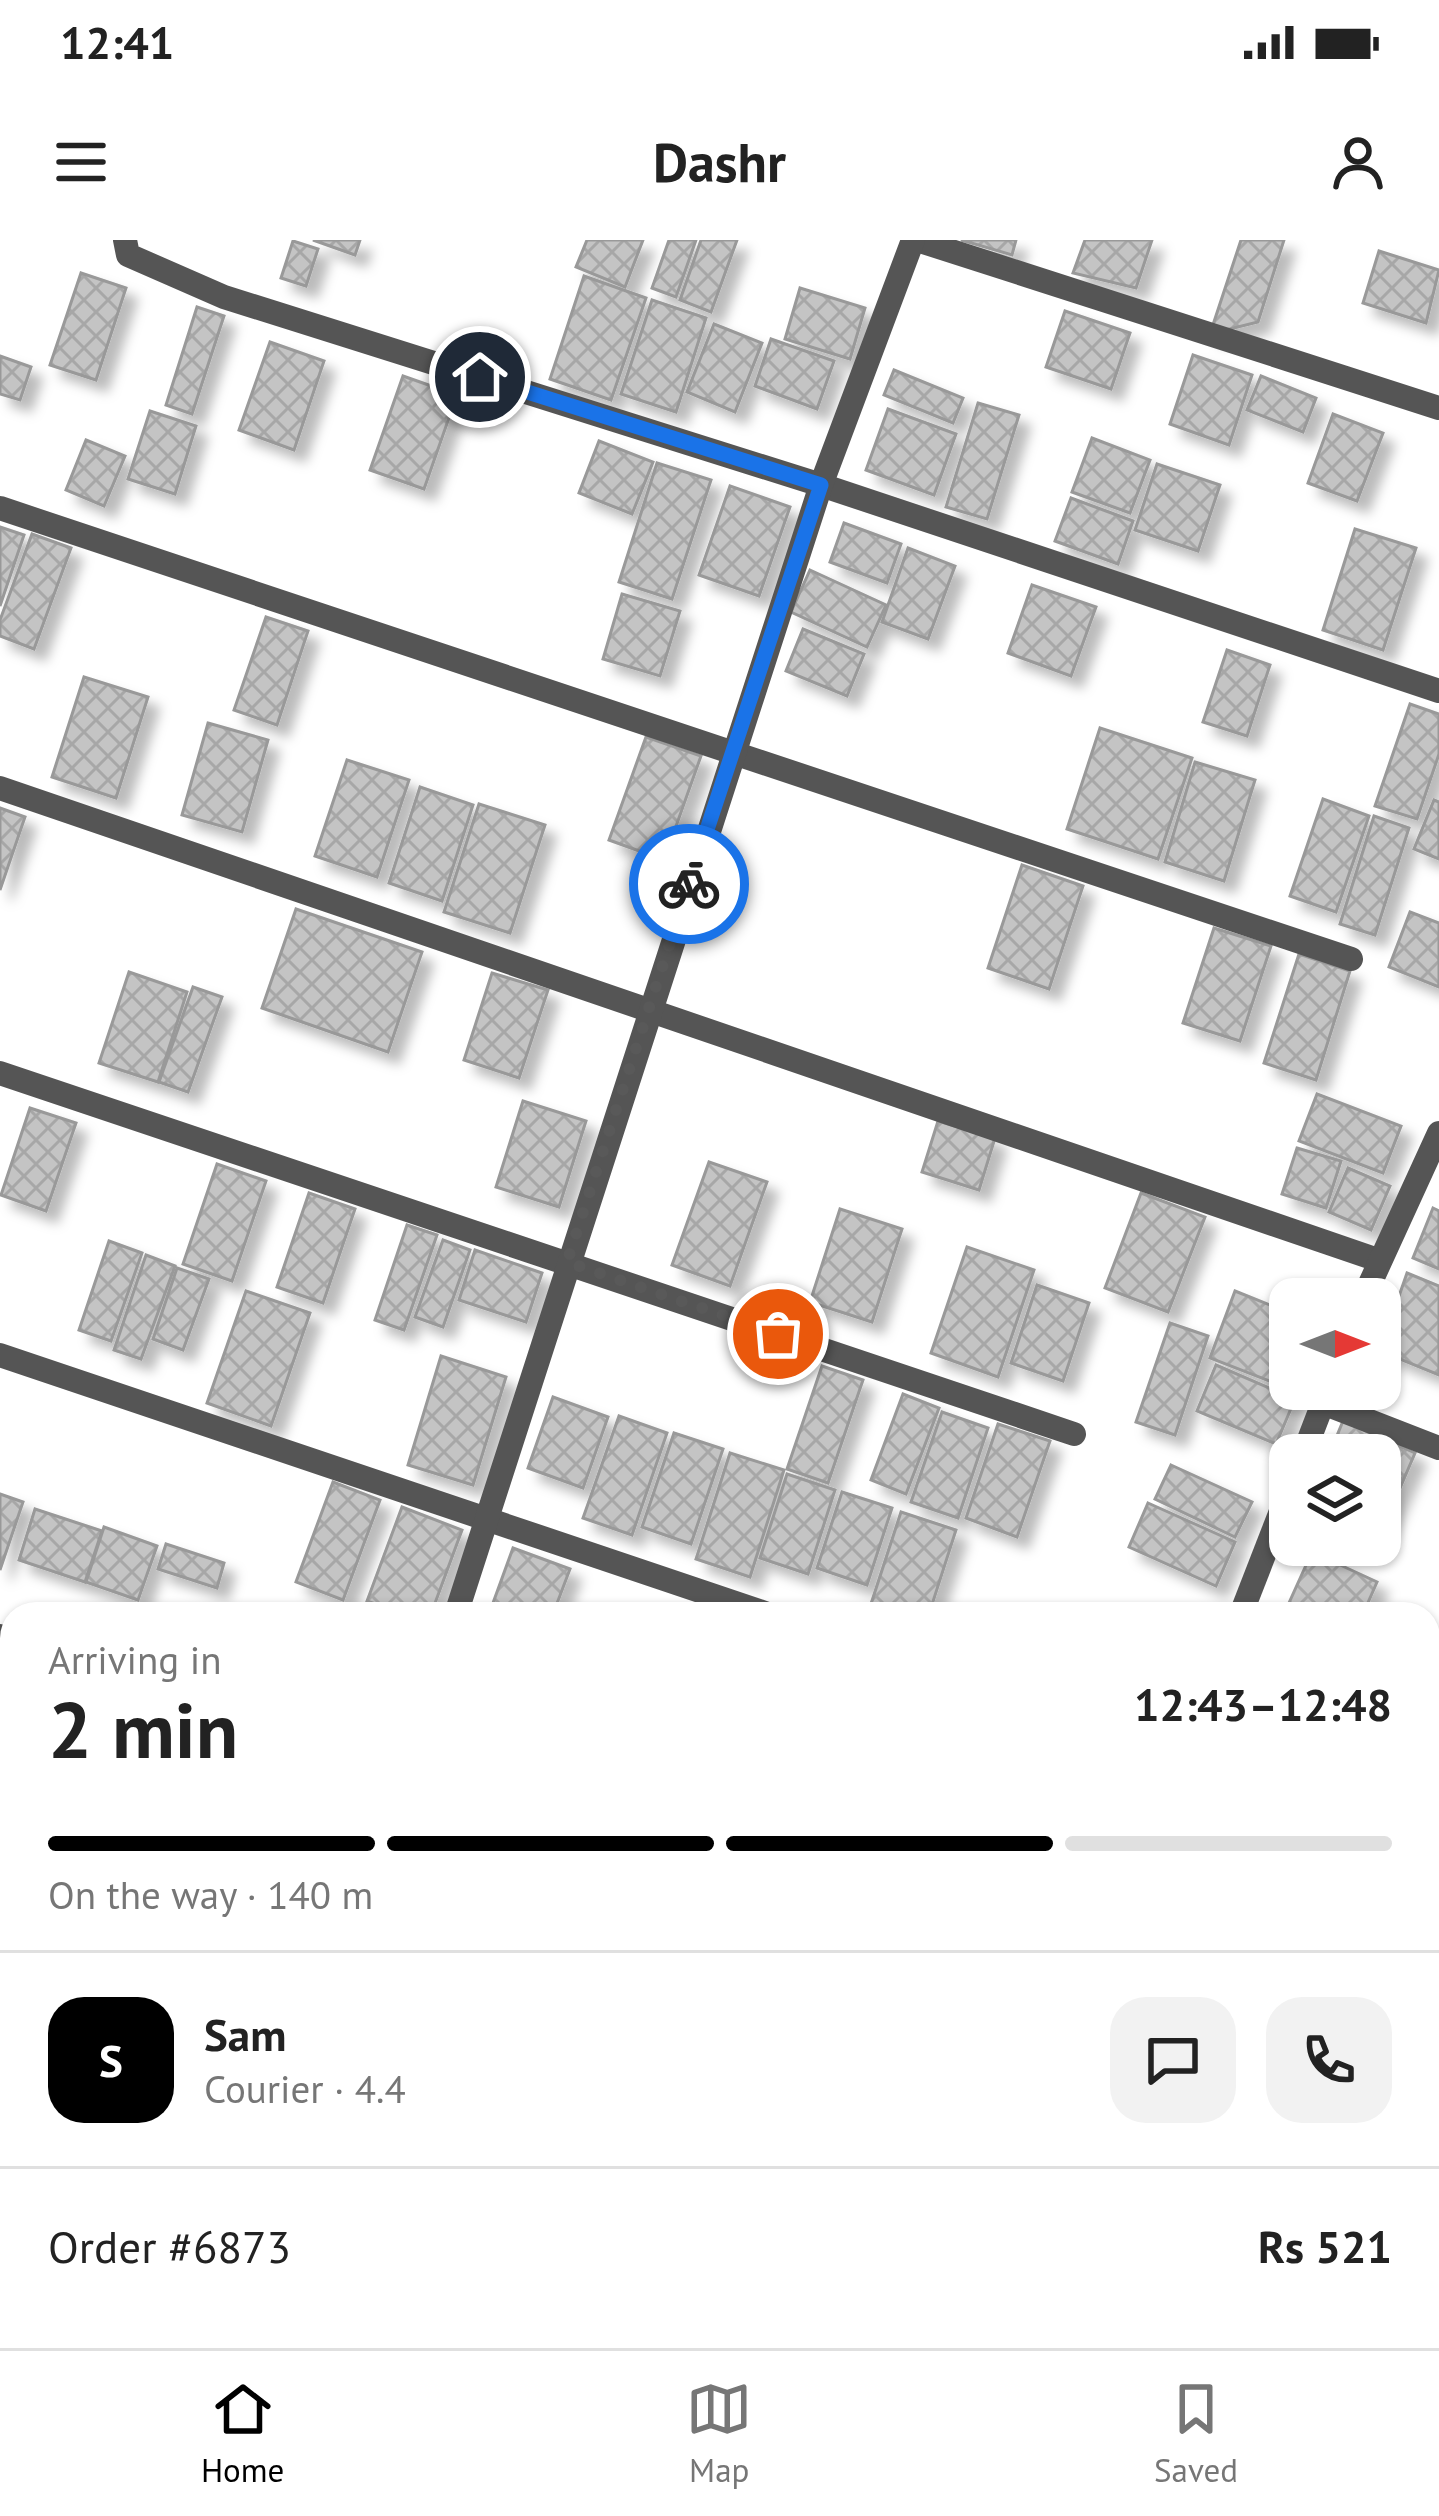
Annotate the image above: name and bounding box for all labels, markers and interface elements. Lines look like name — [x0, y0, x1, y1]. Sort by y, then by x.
text: 12:41 — [60, 13, 174, 71]
text: Dashr — [653, 127, 786, 197]
icon: menu — [48, 129, 114, 195]
icon: person — [1325, 129, 1391, 195]
pin — [429, 326, 531, 428]
icon: home — [447, 344, 513, 410]
courier — [629, 824, 749, 944]
icon: bike — [656, 851, 722, 917]
north arrow — [1269, 1278, 1401, 1410]
map controls — [1269, 1278, 1401, 1566]
pin — [727, 1283, 829, 1385]
icon: bag — [745, 1301, 811, 1367]
button: layers — [1269, 1434, 1401, 1566]
text: Arriving in — [48, 1634, 222, 1685]
text: 12:43–12:48 — [1134, 1675, 1392, 1733]
text: 2 min — [48, 1679, 238, 1780]
text: On the way · 140 m — [48, 1869, 373, 1920]
button: chat — [1110, 1997, 1236, 2123]
button: phone — [1266, 1997, 1392, 2123]
text: Sam — [204, 2005, 286, 2063]
text: S — [99, 2031, 123, 2089]
text: Courier · 4.4 — [204, 2063, 406, 2114]
text: Order #6873 — [48, 2217, 291, 2275]
text: Rs 521 — [1258, 2217, 1392, 2275]
tab: Home — [201, 2376, 284, 2491]
tab: Map — [686, 2376, 752, 2491]
tab: Saved — [1154, 2376, 1238, 2491]

